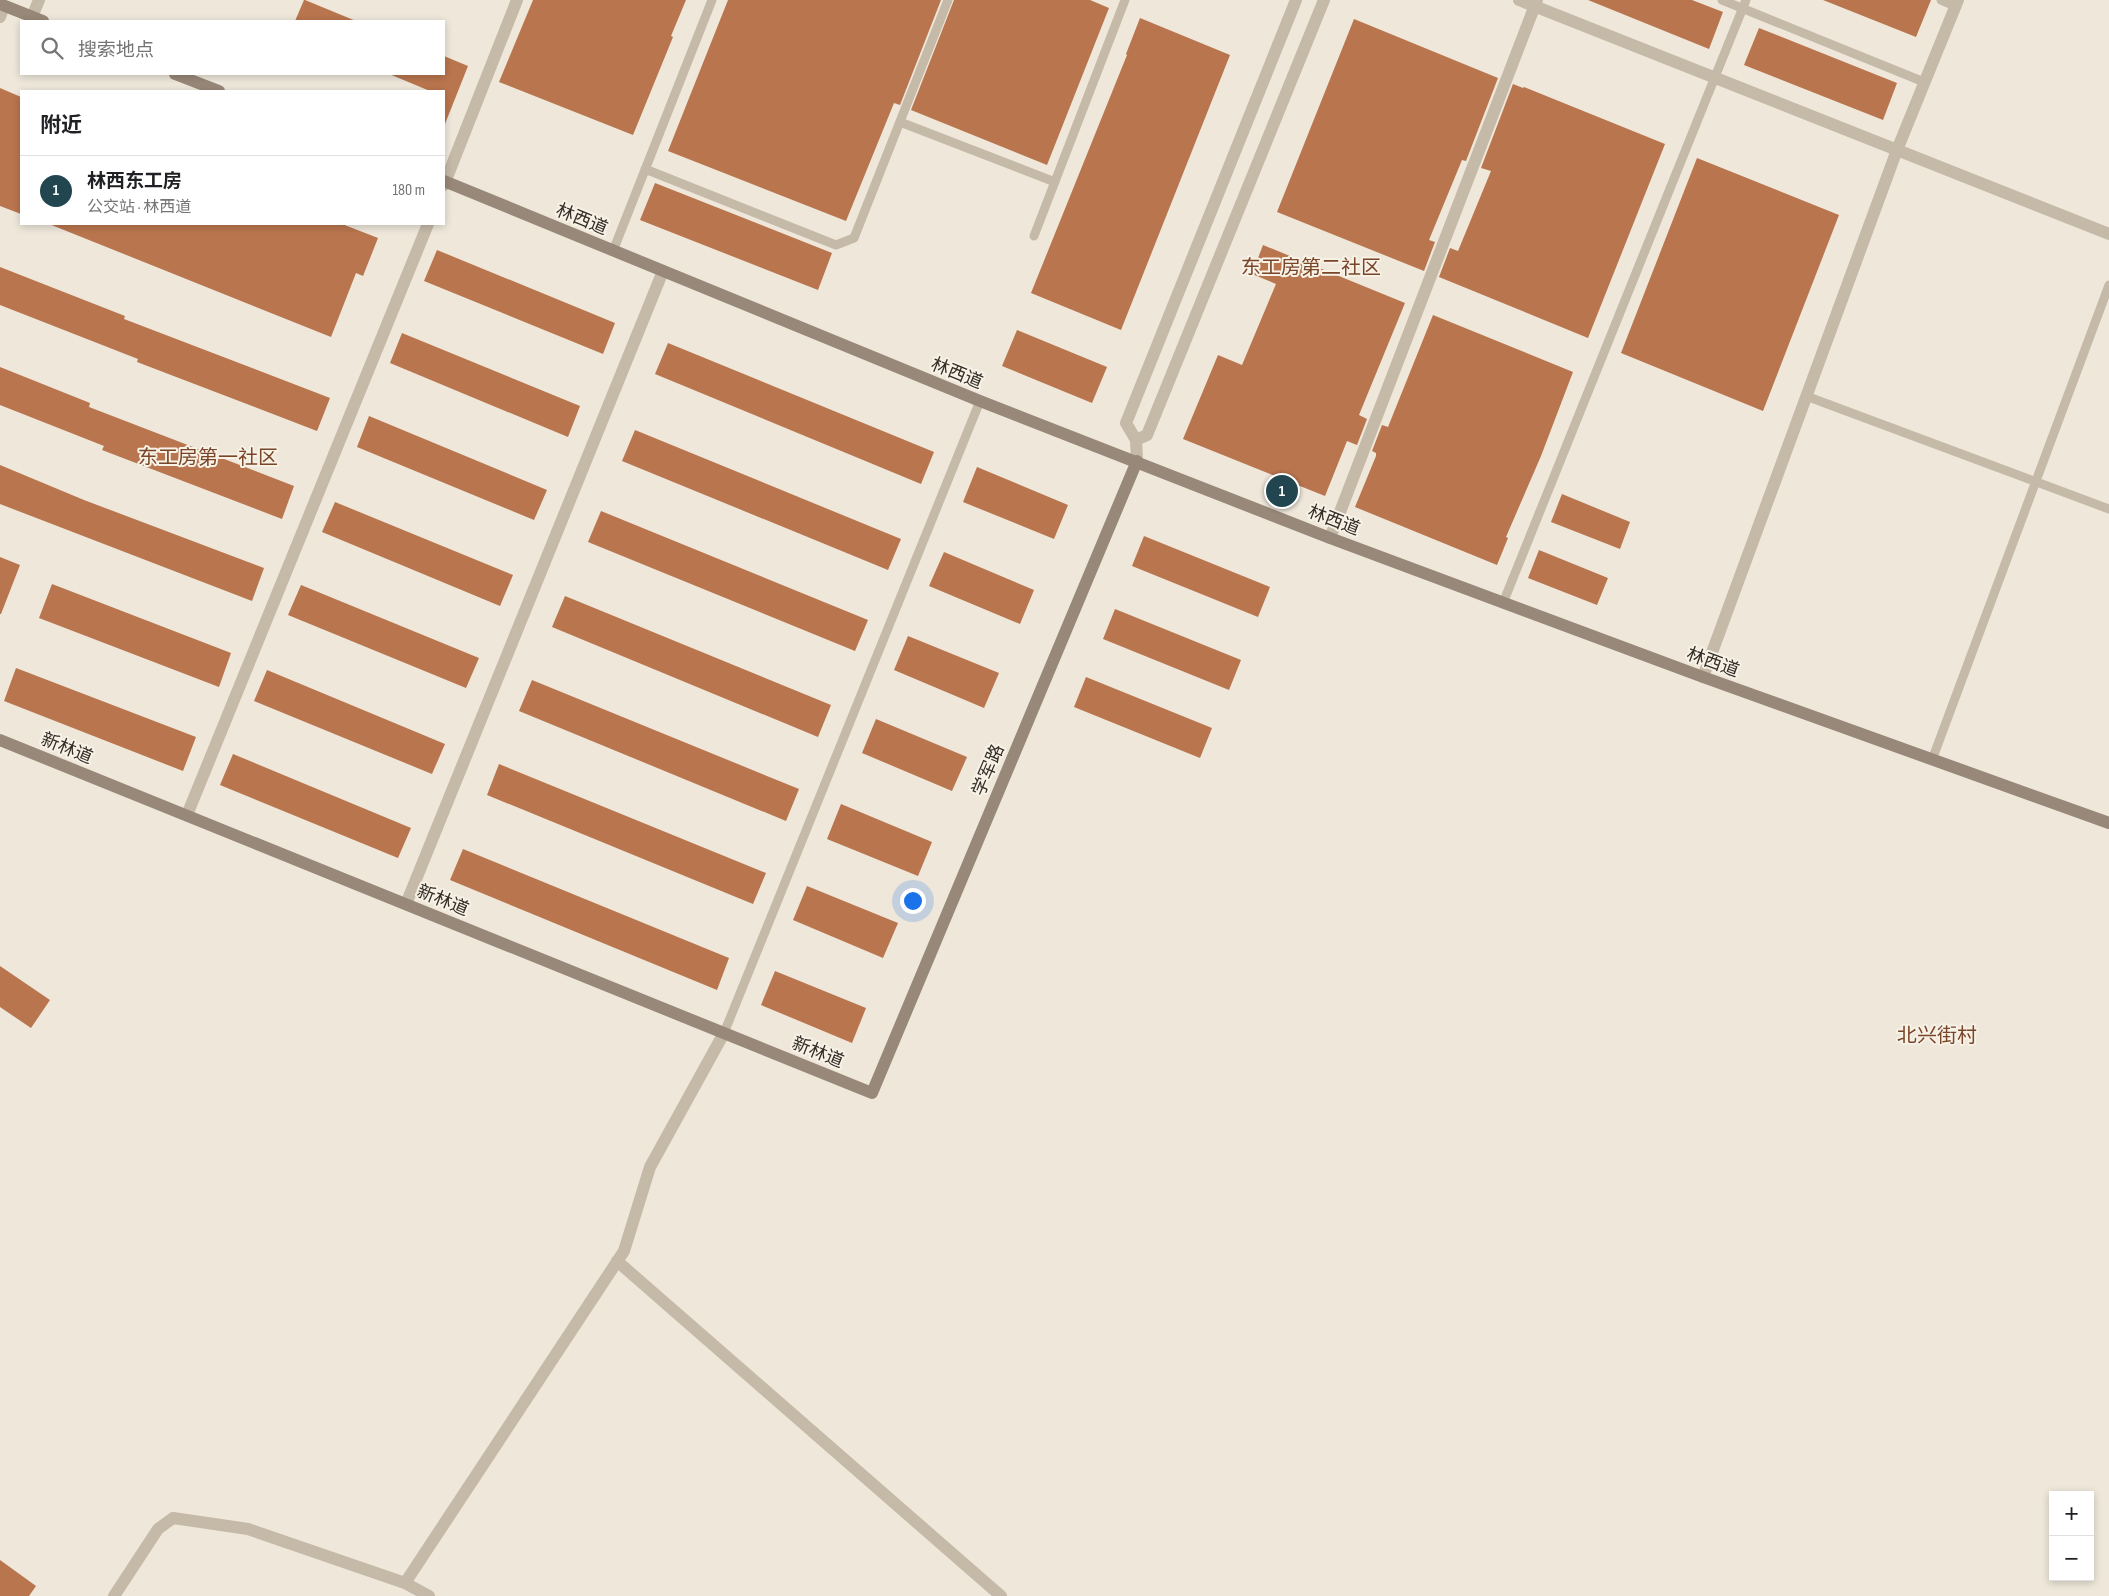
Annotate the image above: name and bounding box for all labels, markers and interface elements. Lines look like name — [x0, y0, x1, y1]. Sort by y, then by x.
search box — [20, 20, 445, 75]
icon: search — [38, 34, 66, 62]
text: 搜索地点 — [78, 39, 154, 62]
text: 附近 — [40, 113, 82, 138]
text: 林西东工房 — [87, 170, 182, 193]
text: 1 — [53, 181, 59, 200]
text: 180 m — [392, 181, 425, 200]
text: 公交站 · 林西道 — [87, 198, 191, 217]
street label: 林西道 — [553, 200, 611, 239]
district label: 东工房第二社区 — [1241, 256, 1381, 280]
street label: 林西道 — [928, 354, 986, 393]
district label: 东工房第一社区 — [138, 446, 278, 470]
pin: 1 — [1266, 472, 1298, 510]
street label: 林西道 — [1305, 501, 1363, 540]
street label: 林西道 — [1684, 643, 1742, 682]
street label: 新林道 — [38, 729, 96, 768]
street label: 学军路 — [968, 741, 1009, 799]
street label: 新林道 — [414, 881, 472, 920]
your location — [900, 888, 926, 914]
district label: 北兴街村 — [1897, 1024, 1977, 1048]
street label: 新林道 — [789, 1033, 847, 1072]
map controls — [2049, 1491, 2094, 1581]
button: + — [2049, 1491, 2094, 1536]
button: − — [2049, 1536, 2094, 1581]

